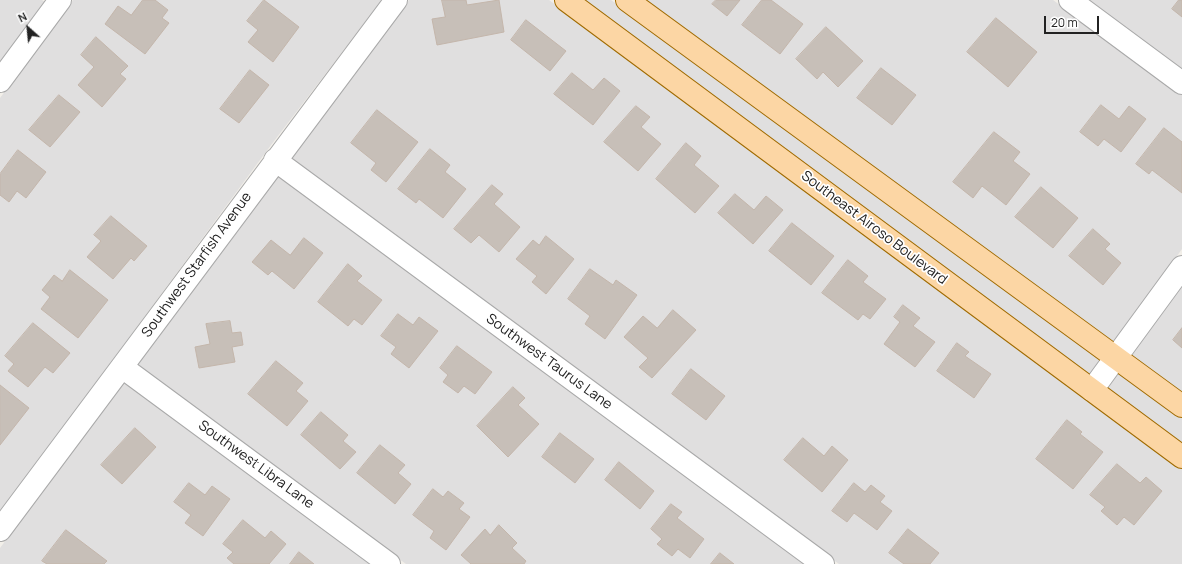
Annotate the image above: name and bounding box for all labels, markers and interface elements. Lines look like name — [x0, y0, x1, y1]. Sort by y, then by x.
north arrow — [8, 8, 48, 48]
text: N — [15, 8, 29, 25]
scale bar — [1046, 8, 1101, 34]
text: 20 m — [1051, 14, 1078, 31]
street label: Southeast Airoso Boulevard — [798, 168, 950, 288]
street label: Southwest Starfish Avenue — [139, 189, 255, 341]
street label: Southwest Taurus Lane — [483, 311, 615, 413]
street label: Southwest Libra Lane — [195, 417, 317, 513]

